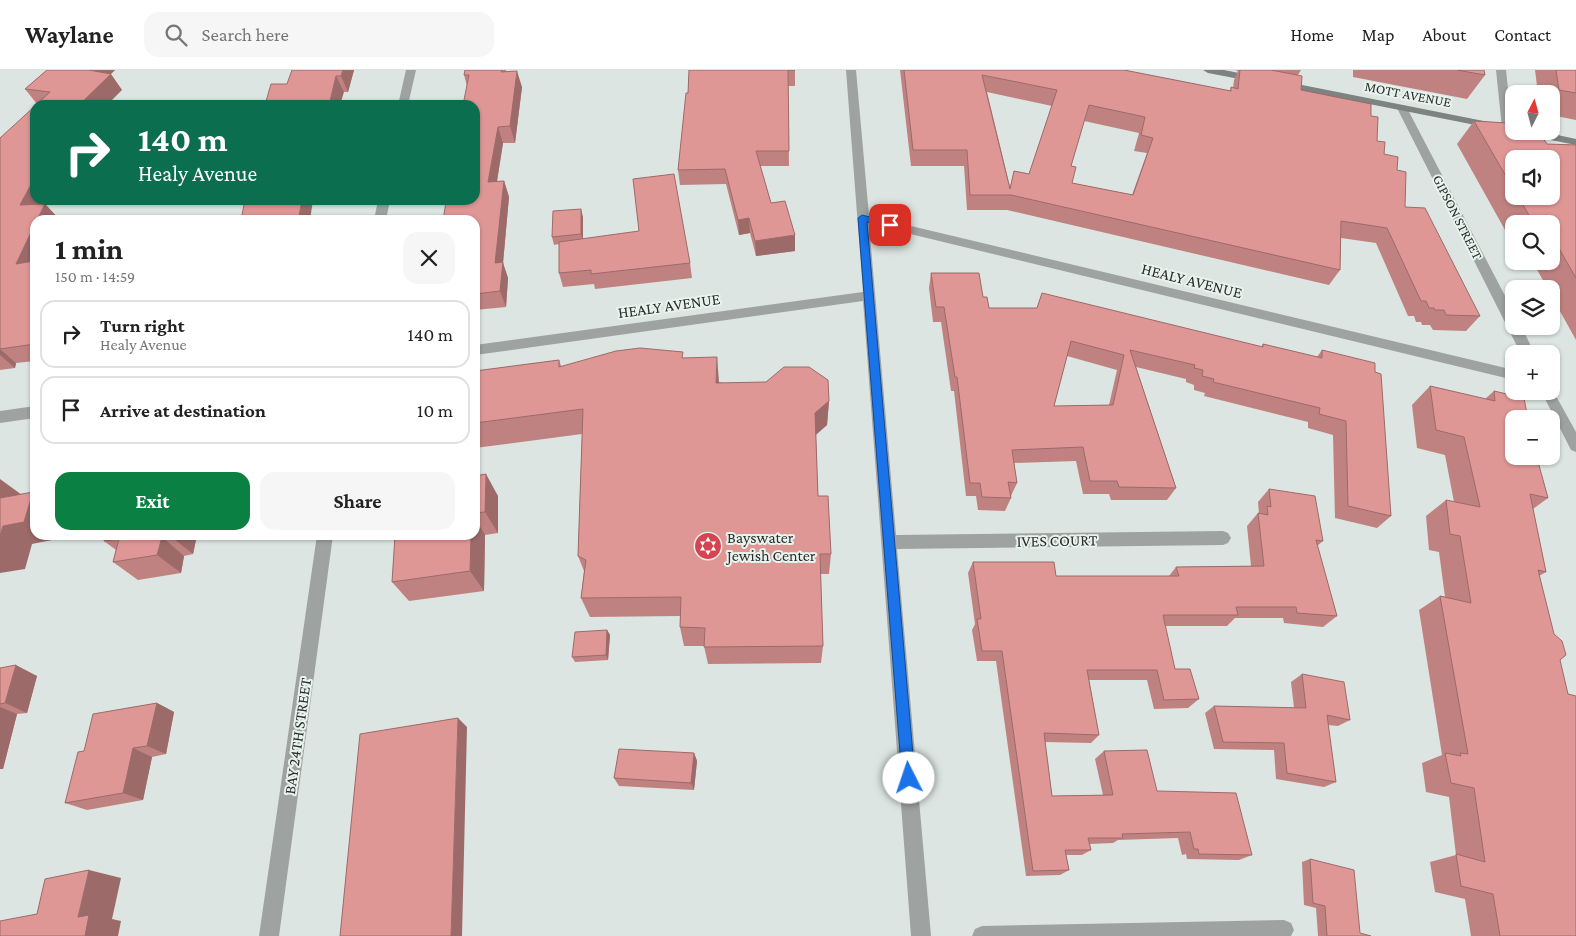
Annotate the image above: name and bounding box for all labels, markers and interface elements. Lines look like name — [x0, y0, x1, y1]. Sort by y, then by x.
search box — [144, 12, 494, 57]
text: Waylane — [25, 21, 114, 48]
icon: search — [162, 21, 190, 49]
text: Search here — [202, 24, 289, 45]
text: Home — [1291, 25, 1334, 45]
text: Map — [1362, 25, 1394, 45]
text: About — [1422, 25, 1466, 45]
text: Contact — [1494, 25, 1551, 45]
street label: MOTT AVENUE — [1363, 78, 1453, 110]
north arrow — [1505, 85, 1560, 140]
map controls — [1505, 85, 1560, 465]
icon: right — [55, 120, 120, 185]
text: 140 m — [138, 120, 228, 159]
button: sound — [1505, 150, 1560, 205]
text: Healy Avenue — [138, 161, 257, 186]
street label: GIPSON STREET — [1430, 172, 1486, 262]
pin — [869, 204, 911, 246]
icon: arrive — [876, 211, 904, 239]
button: search — [1505, 215, 1560, 270]
text: 1 min — [55, 232, 123, 265]
button: close — [403, 232, 455, 284]
street label: HEALY AVENUE — [1140, 260, 1244, 301]
text: 150 m · 14:59 — [55, 268, 135, 285]
button: layers — [1505, 280, 1560, 335]
street label: HEALY AVENUE — [617, 290, 722, 321]
text: Turn right — [100, 315, 185, 336]
icon: right — [57, 320, 85, 348]
text: 140 m — [407, 324, 453, 345]
text: Healy Avenue — [100, 336, 187, 353]
button: + — [1505, 345, 1560, 400]
icon: arrive — [57, 396, 85, 424]
text: Arrive at destination — [100, 400, 266, 421]
text: 10 m — [417, 400, 453, 421]
button: − — [1505, 410, 1560, 465]
button: Exit — [55, 472, 250, 530]
button: Share — [260, 472, 455, 530]
place label: Bayswater Jewish Center — [725, 529, 816, 565]
synagogue icon: Bayswater Jewish Center — [693, 531, 723, 561]
street label: IVES COURT — [1016, 531, 1098, 550]
street label: BAY 24TH STREET — [281, 676, 314, 795]
position arrow — [882, 751, 934, 803]

